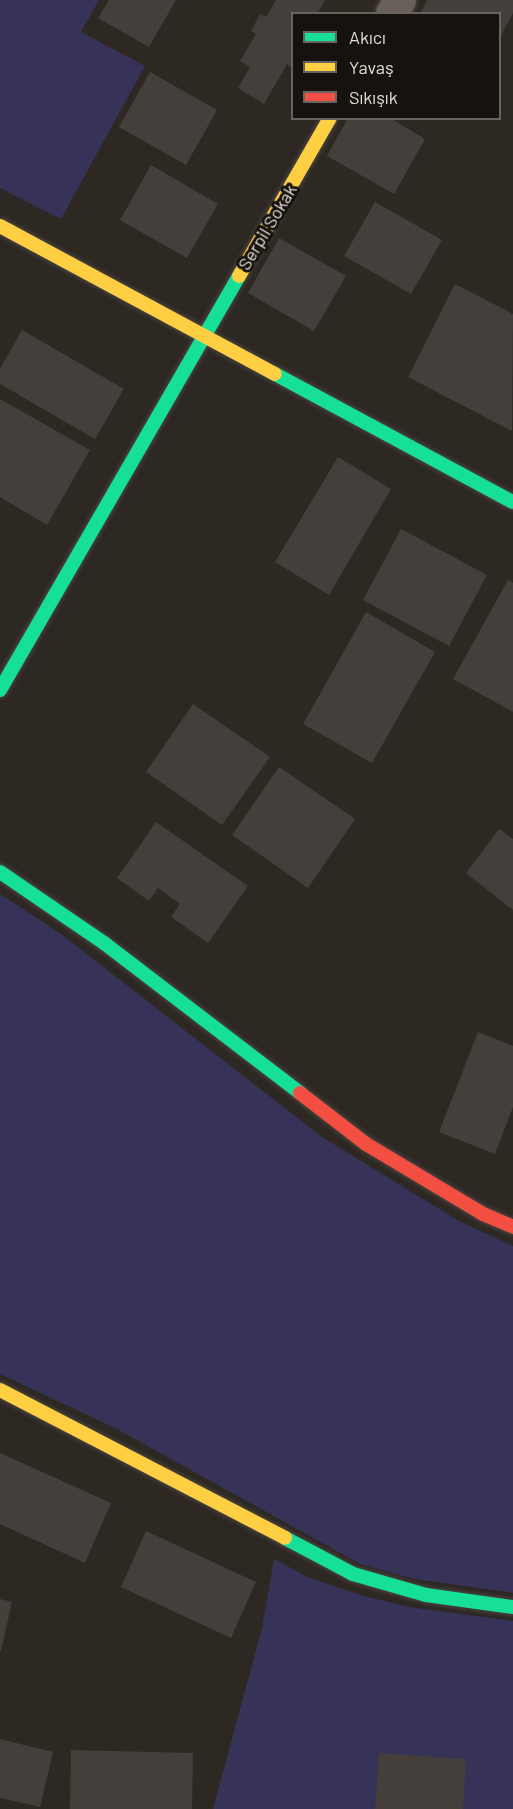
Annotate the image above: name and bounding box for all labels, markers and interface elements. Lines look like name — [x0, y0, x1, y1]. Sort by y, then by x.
legend — [291, 12, 501, 120]
text: Akıcı — [349, 26, 386, 48]
text: Yavaş — [349, 56, 394, 78]
text: Sıkışık — [349, 86, 398, 108]
street label: Serpil Sokak — [233, 180, 301, 274]

